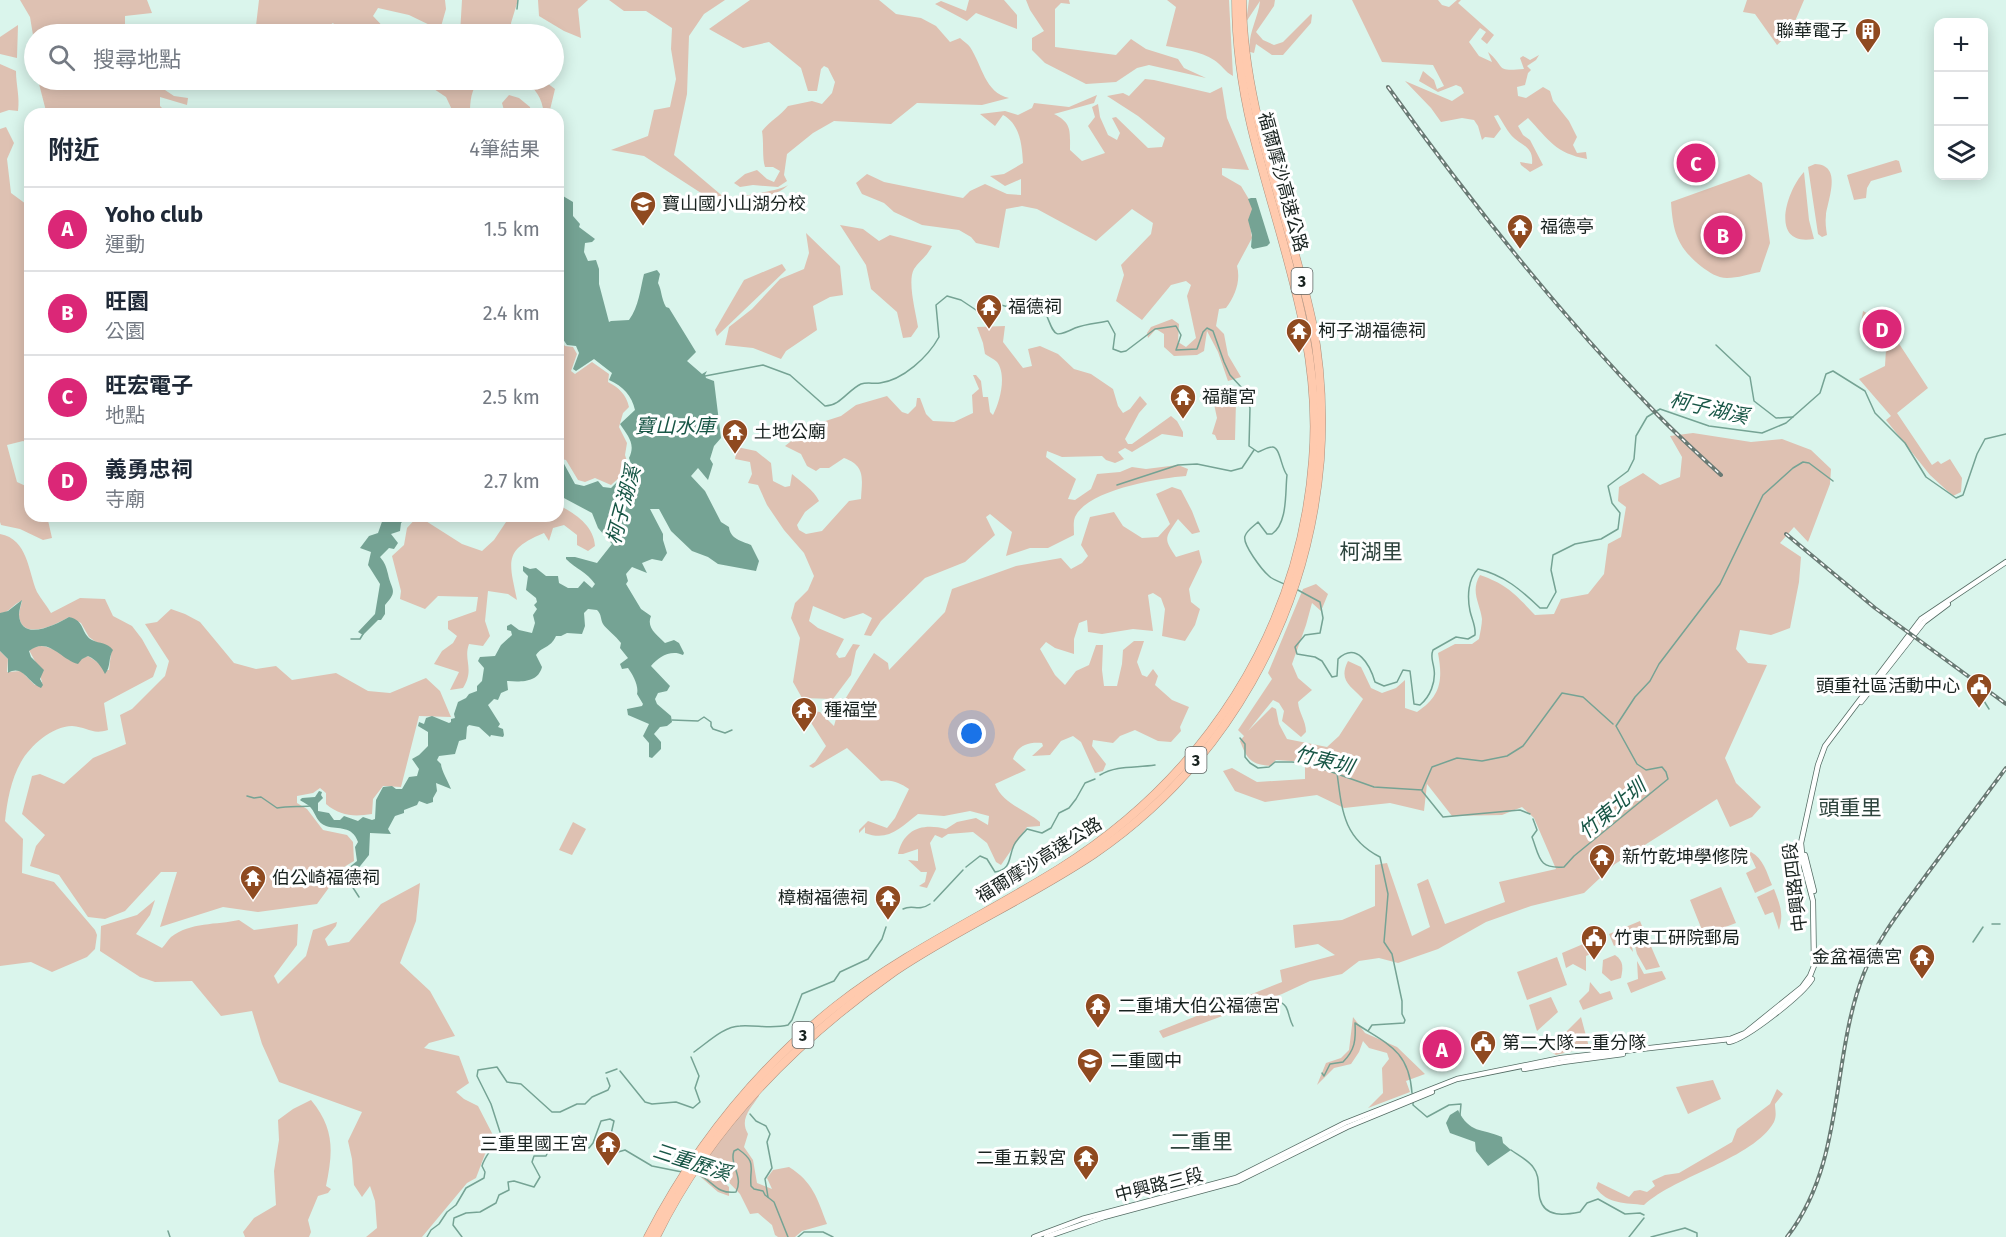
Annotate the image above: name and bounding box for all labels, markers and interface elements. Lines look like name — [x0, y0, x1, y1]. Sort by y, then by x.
building icon: 聯華電子 — [1853, 16, 1883, 54]
map controls — [1934, 18, 1988, 180]
button: + — [1934, 18, 1988, 72]
place label: 聯華電子 — [1776, 20, 1848, 42]
search box — [24, 24, 564, 90]
icon: search — [45, 41, 78, 74]
text: 搜尋地點 — [93, 46, 181, 73]
button: − — [1934, 72, 1988, 126]
street label: 福爾摩沙高速公路 — [1254, 110, 1312, 254]
button: layers — [1934, 126, 1988, 180]
text: 附近 — [48, 135, 100, 166]
text: 4筆結果 — [469, 137, 540, 161]
pin: C — [1676, 140, 1716, 186]
school or university icon: 寶山國小山湖分校 — [628, 189, 658, 227]
place label: 寶山國小山湖分校 — [662, 193, 806, 215]
text: Yoho club — [105, 201, 203, 228]
temple icon: 福德亭 — [1505, 212, 1535, 250]
pin: B — [1704, 212, 1742, 258]
place label: 福德亭 — [1540, 216, 1594, 238]
text: A — [62, 217, 73, 241]
text: 1.5 km — [484, 217, 540, 241]
text: 運動 — [105, 232, 145, 256]
road number: 3 — [1292, 268, 1312, 294]
text: 旺園 — [105, 288, 149, 315]
temple icon: 福德祠 — [974, 292, 1004, 330]
place label: 福德祠 — [1008, 296, 1062, 318]
text: B — [61, 301, 74, 325]
text: 2.4 km — [483, 301, 540, 325]
pin: D — [1862, 306, 1902, 352]
temple icon: 柯子湖福德祠 — [1284, 316, 1314, 354]
text: 公園 — [105, 319, 145, 343]
place label: 柯子湖福德祠 — [1318, 320, 1426, 342]
text: 旺宏電子 — [105, 372, 193, 399]
temple icon: 福龍宮 — [1168, 382, 1198, 420]
text: C — [62, 385, 73, 409]
text: 2.5 km — [482, 385, 540, 409]
place label: 福龍宮 — [1202, 386, 1256, 408]
water label: 柯子湖溪 — [1667, 387, 1754, 429]
text: 地點 — [105, 403, 145, 427]
water label: 寶山水庫 — [635, 414, 718, 438]
temple icon: 土地公廟 — [720, 417, 750, 455]
place label: 土地公廟 — [754, 421, 826, 443]
text: 義勇忠祠 — [105, 456, 193, 483]
water label: 柯子湖溪 — [601, 460, 646, 547]
text: D — [61, 469, 74, 493]
text: 2.7 km — [484, 469, 540, 493]
text: 寺廟 — [105, 487, 145, 511]
district label: 柯湖里 — [1340, 539, 1403, 565]
public building icon: 頭重社區活動中心 — [1964, 671, 1994, 709]
place label: 頭重社區活動中心 — [1816, 675, 1960, 697]
temple icon: 種福堂 — [789, 695, 819, 733]
place label: 種福堂 — [824, 699, 878, 721]
your location — [957, 719, 986, 748]
water label: 竹東圳 — [1292, 741, 1359, 780]
road number: 3 — [1186, 747, 1206, 773]
water label: 竹東北圳 — [1574, 772, 1653, 844]
district label: 頭重里 — [1819, 795, 1882, 821]
street label: 福爾摩沙高速公路 — [972, 813, 1106, 907]
street label: 中興路四段 — [1779, 841, 1811, 933]
temple icon: 新竹乾坤學修院 — [1587, 842, 1617, 880]
place label: 新竹乾坤學修院 — [1622, 846, 1748, 868]
temple icon: 伯公崎福德祠 — [238, 863, 268, 901]
place label: 伯公崎福德祠 — [272, 867, 380, 889]
temple icon: 樟樹福德祠 — [873, 883, 903, 921]
place label: 樟樹福德祠 — [778, 887, 868, 909]
public building icon: 竹東工研院郵局 — [1579, 923, 1609, 961]
place label: 竹東工研院郵局 — [1614, 927, 1740, 949]
temple icon: 金盆福德宮 — [1907, 942, 1937, 980]
place label: 金盆福德宮 — [1812, 946, 1902, 968]
temple icon: 二重埔大伯公福德宮 — [1083, 991, 1113, 1029]
place label: 二重埔大伯公福德宮 — [1118, 995, 1280, 1017]
road number: 3 — [792, 1022, 814, 1048]
pin: A — [1422, 1026, 1462, 1072]
public building icon: 第二大隊二重分隊 — [1468, 1028, 1498, 1066]
place label: 第二大隊二重分隊 — [1502, 1032, 1646, 1054]
school or university icon: 二重國中 — [1075, 1046, 1105, 1084]
place label: 二重國中 — [1110, 1050, 1182, 1072]
temple icon: 三重里國王宮 — [593, 1129, 623, 1167]
district label: 二重里 — [1170, 1129, 1233, 1155]
place label: 三重里國王宮 — [480, 1133, 588, 1155]
water label: 三重歷溪 — [650, 1138, 737, 1187]
temple icon: 二重五穀宮 — [1071, 1143, 1101, 1181]
place label: 二重五穀宮 — [976, 1147, 1066, 1169]
street label: 中興路三段 — [1113, 1163, 1205, 1207]

